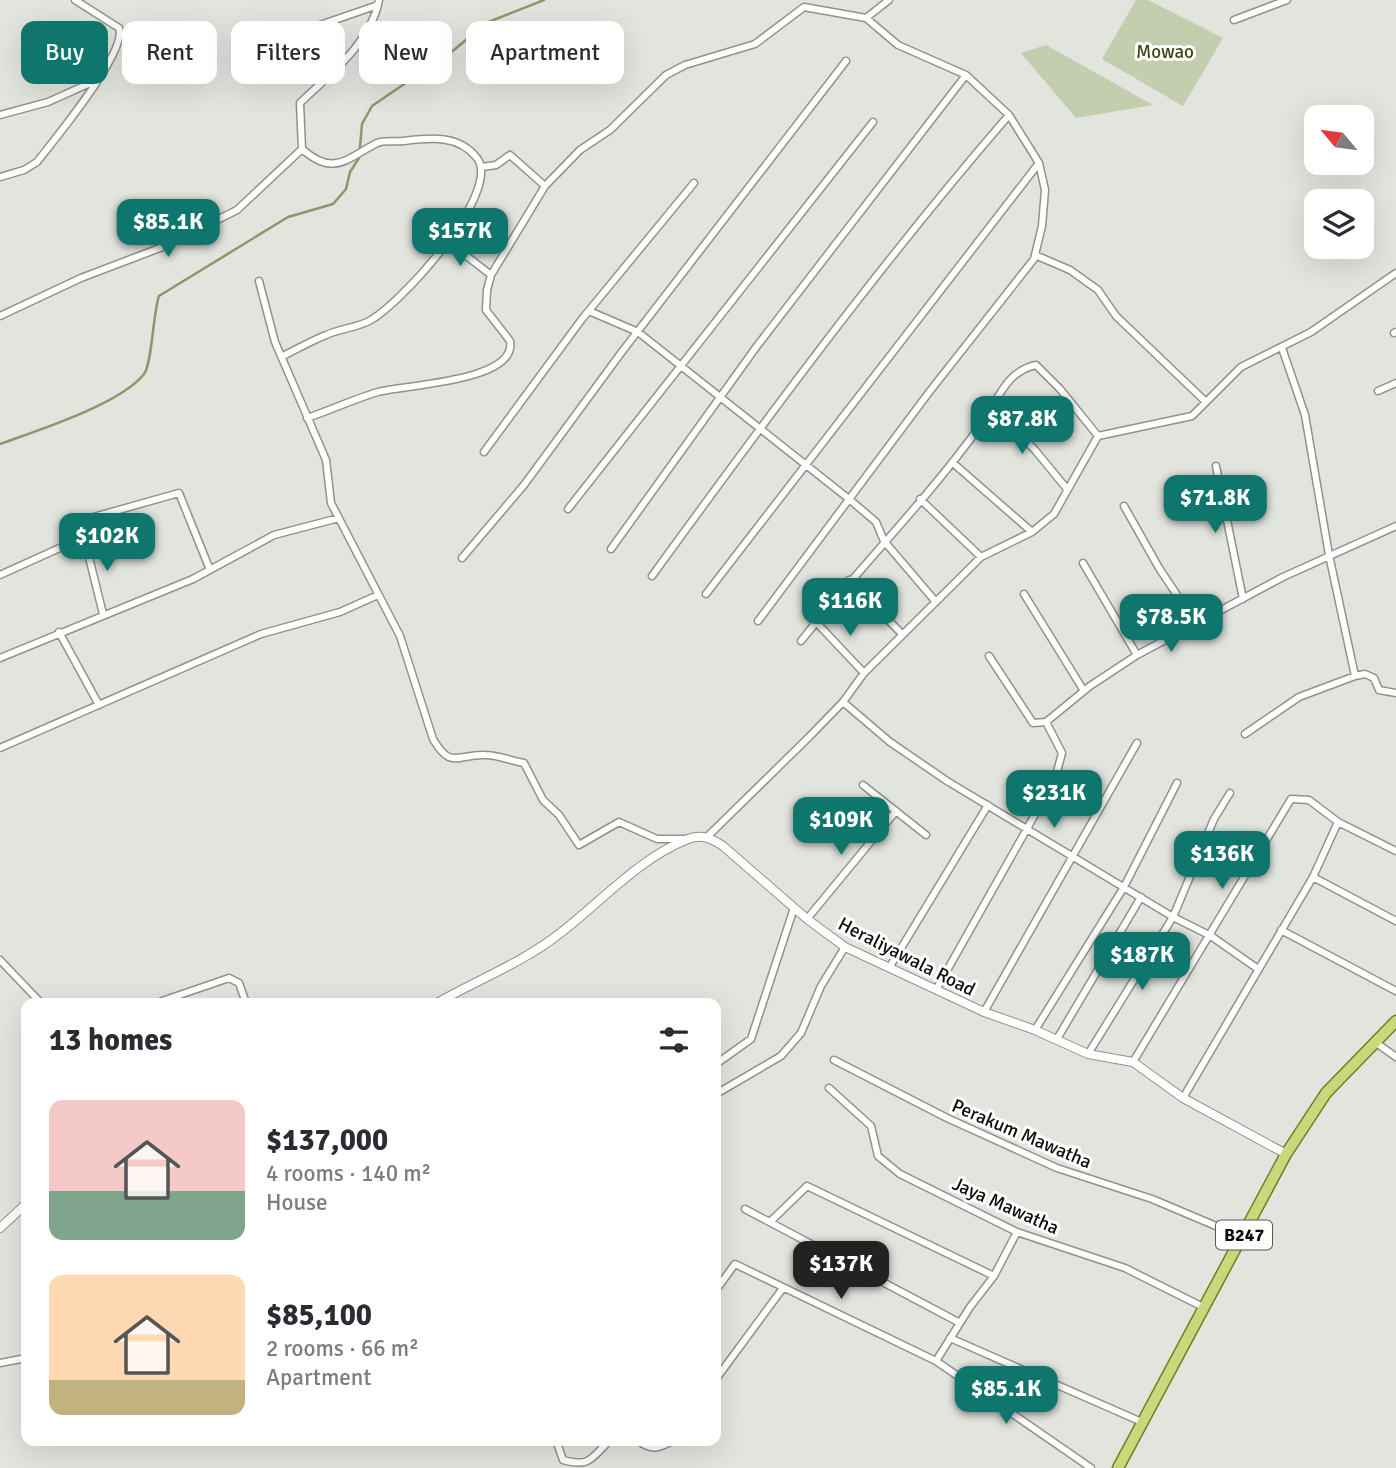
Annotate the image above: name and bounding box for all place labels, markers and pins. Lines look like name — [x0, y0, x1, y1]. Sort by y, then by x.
pin: $85.1K — [111, 200, 225, 259]
pin: $157K — [411, 208, 509, 268]
pin: $87.8K — [965, 396, 1079, 456]
pin: $71.8K — [1158, 476, 1272, 535]
pin: $102K — [58, 514, 156, 573]
pin: $116K — [801, 578, 899, 638]
pin: $78.5K — [1114, 594, 1228, 654]
pin: $231K — [1005, 770, 1103, 830]
pin: $109K — [792, 798, 890, 857]
pin: $136K — [1173, 832, 1271, 891]
pin: $187K — [1093, 932, 1191, 992]
pin: $137K — [792, 1242, 890, 1301]
pin: $85.1K — [949, 1366, 1063, 1426]

